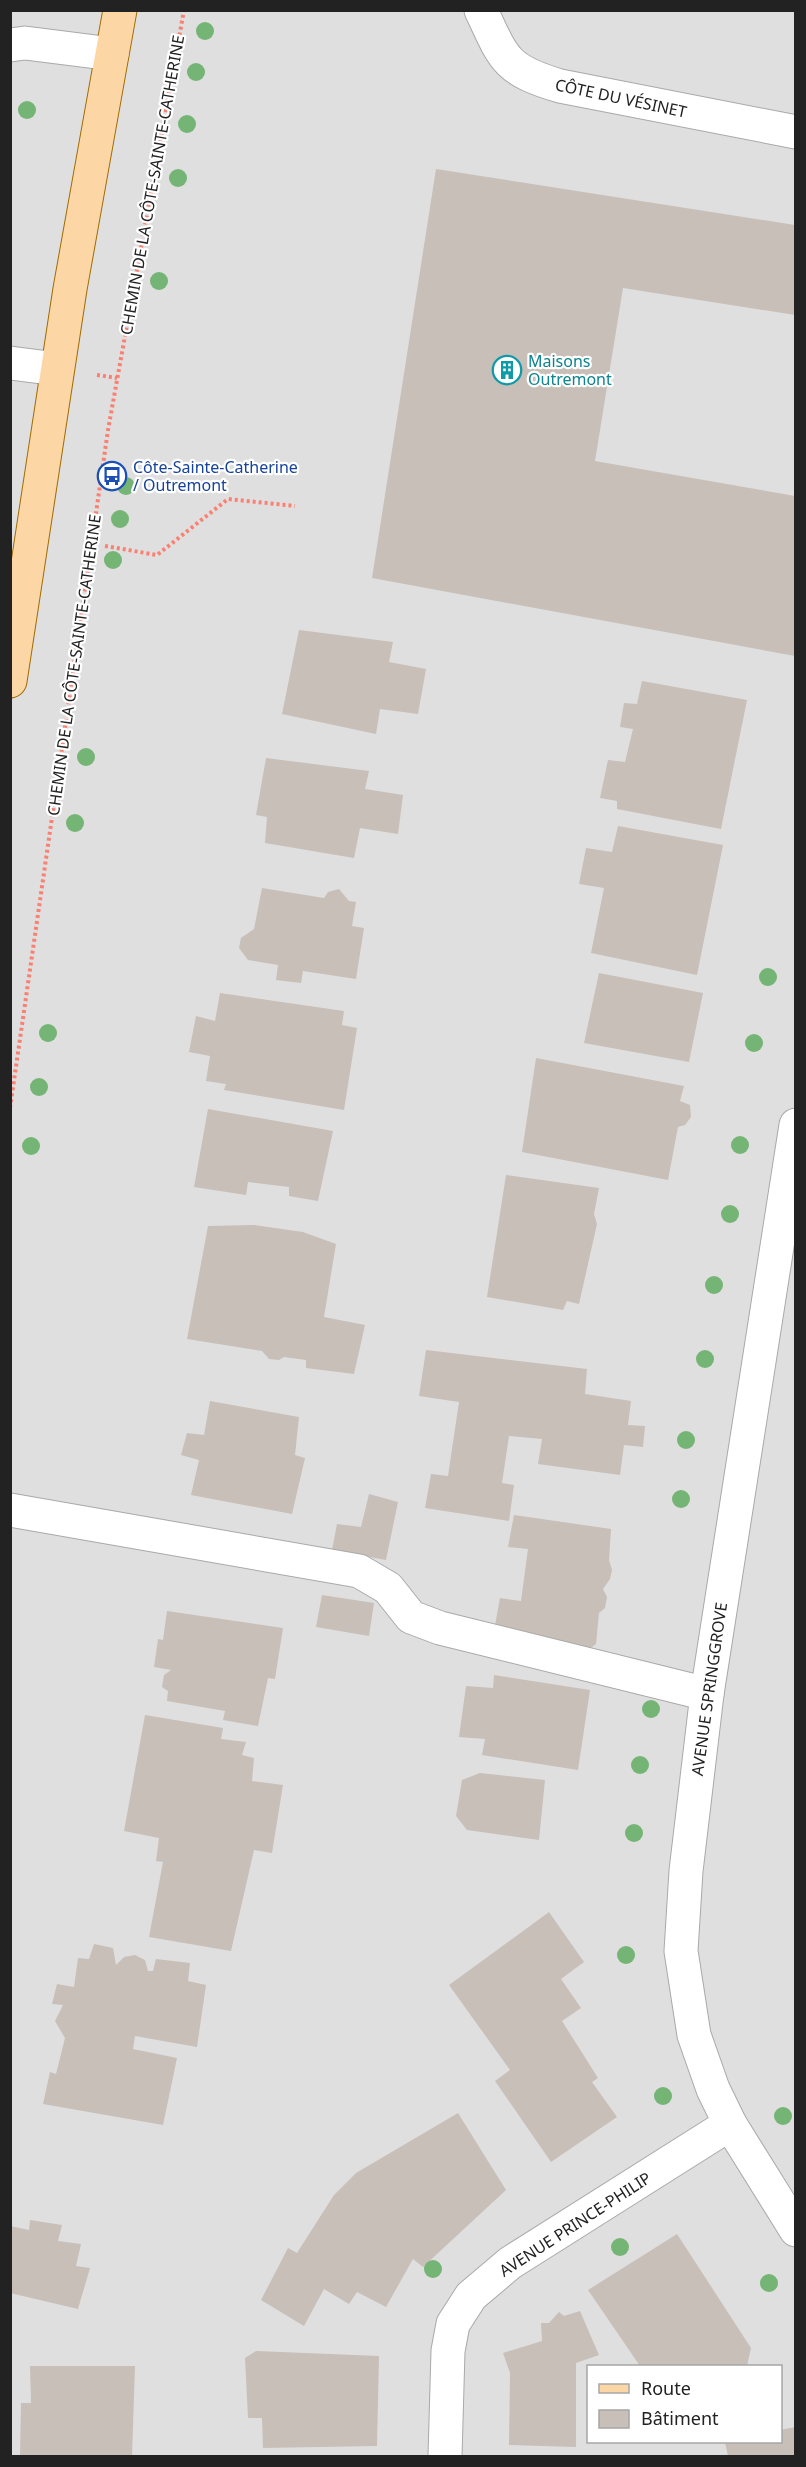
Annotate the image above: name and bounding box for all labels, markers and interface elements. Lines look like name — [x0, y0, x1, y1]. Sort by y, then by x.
street label: CHEMIN DE LA CÔTE-SAINTE-CATHERINE — [115, 33, 189, 337]
street label: CÔTE DU VÉSINET — [553, 73, 689, 123]
place label: Maisons Outremont — [528, 350, 612, 390]
building icon: Maisons Outremont — [491, 354, 523, 386]
place label: Côte-Sainte-Catherine / Outremont — [133, 456, 298, 496]
bus stop icon: Côte-Sainte-Catherine / Outremont — [96, 460, 128, 492]
street label: CHEMIN DE LA CÔTE-SAINTE-CATHERINE — [42, 513, 106, 817]
street label: AVENUE SPRINGGROVE — [686, 1601, 732, 1777]
street label: AVENUE PRINCE-PHILIP — [495, 2167, 655, 2281]
legend — [587, 2365, 782, 2443]
text: Route — [641, 2376, 691, 2400]
text: Bâtiment — [641, 2406, 719, 2430]

